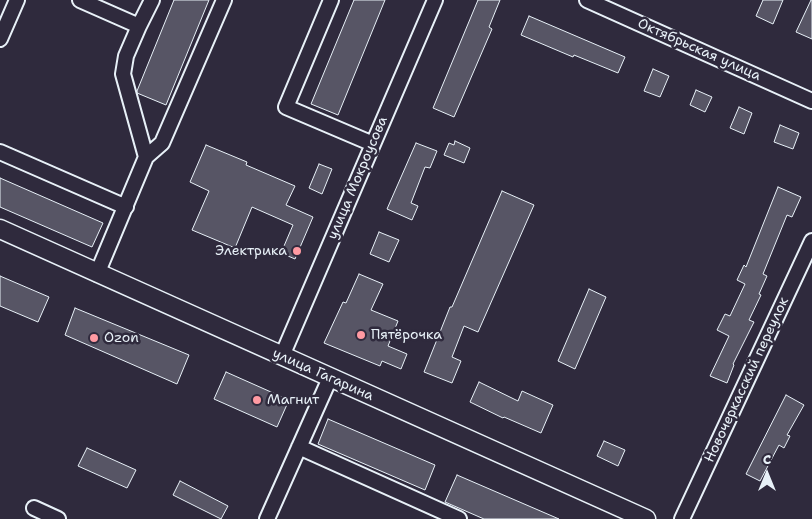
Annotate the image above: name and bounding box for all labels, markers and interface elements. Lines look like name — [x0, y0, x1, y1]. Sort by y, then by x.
street label: Октябрьская улица — [635, 15, 763, 85]
street label: улица Мокроусова — [324, 114, 392, 242]
place label: Электрика — [215, 243, 287, 259]
marker: Электрика — [291, 245, 303, 257]
street label: Новочеркасский переулок — [701, 295, 793, 465]
place label: Пятёрочка — [371, 327, 442, 343]
marker: Пятёрочка — [355, 329, 367, 341]
place label: Ozon — [104, 330, 139, 346]
marker: Ozon — [88, 332, 100, 344]
street label: улица Гагарина — [270, 345, 376, 405]
place label: Магнит — [267, 392, 319, 408]
marker: Магнит — [251, 394, 263, 406]
north arrow — [742, 449, 792, 499]
text: С — [763, 450, 771, 468]

